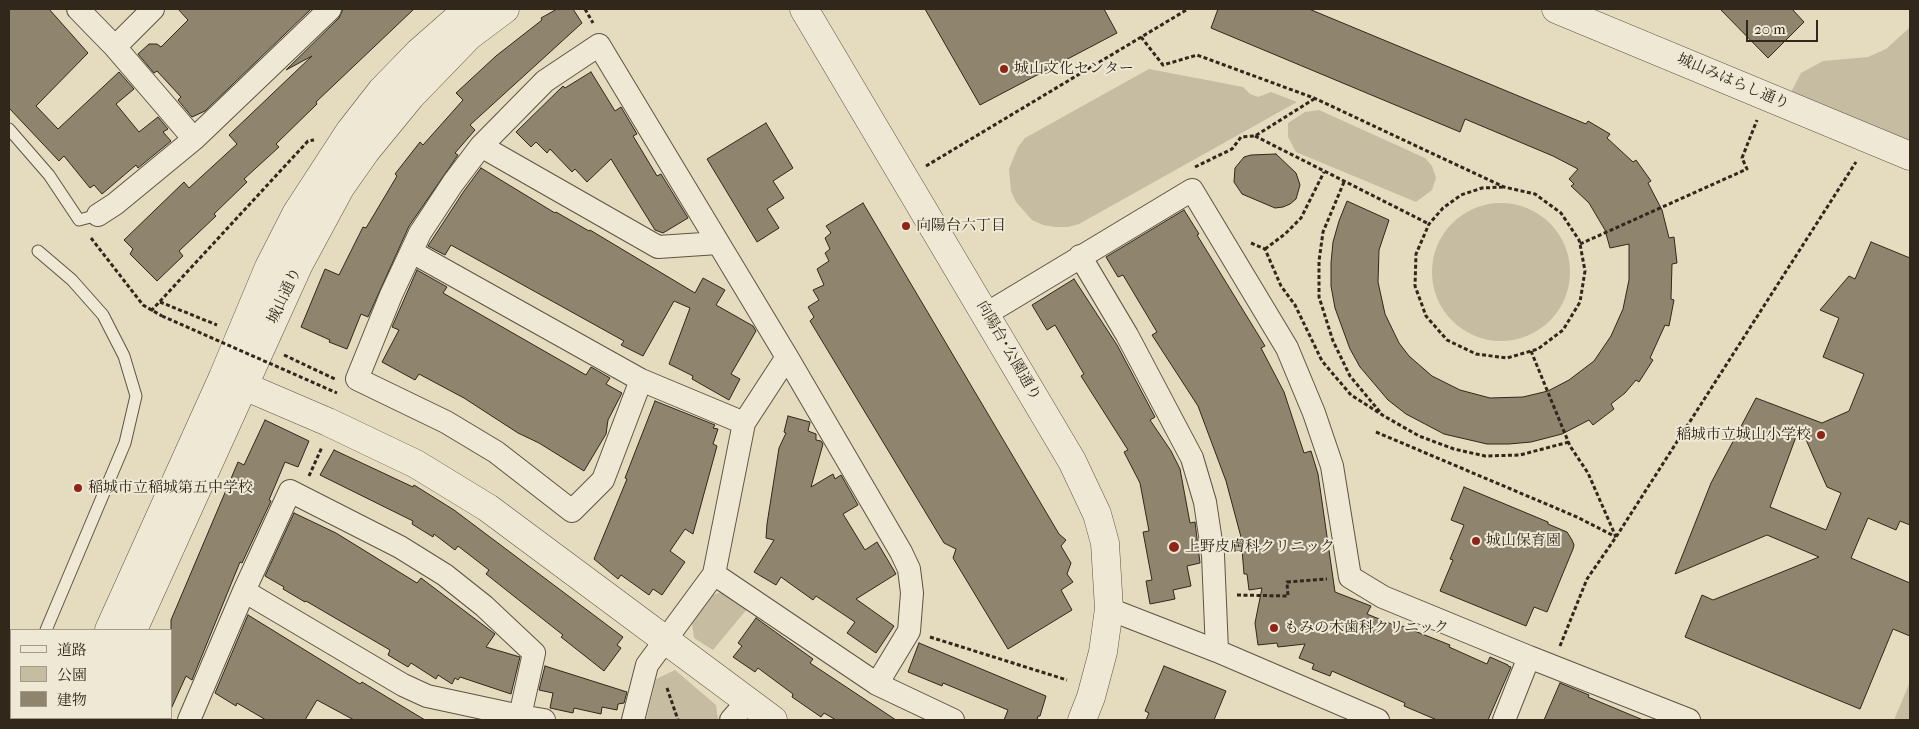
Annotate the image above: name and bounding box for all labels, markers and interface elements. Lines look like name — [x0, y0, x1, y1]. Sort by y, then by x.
scale bar — [1749, 10, 1822, 42]
text: 20 m — [1754, 20, 1786, 38]
street label: 城山みはらし通り — [1674, 50, 1792, 114]
place label: 城山文化センター — [1014, 60, 1134, 78]
marker: 城山文化センター — [998, 63, 1010, 75]
place label: 向陽台六丁目 — [916, 217, 1006, 235]
marker: 向陽台六丁目 — [900, 220, 912, 232]
street label: 城山通り — [264, 265, 306, 327]
street label: 向陽台･公園通り — [972, 298, 1044, 404]
place label: 稲城市立城山小学校 — [1676, 426, 1811, 444]
marker: 稲城市立城山小学校 — [1815, 429, 1827, 441]
place label: 稲城市立稲城第五中学校 — [88, 479, 253, 497]
marker: 稲城市立稲城第五中学校 — [72, 482, 84, 494]
place label: 城山保育園 — [1486, 532, 1561, 550]
marker: 城山保育園 — [1470, 535, 1482, 547]
place label: 上野皮膚科クリニック — [1185, 538, 1335, 556]
marker: 上野皮膚科クリニック — [1167, 540, 1181, 554]
place label: もみの木歯科クリニック — [1284, 619, 1449, 637]
marker: もみの木歯科クリニック — [1268, 622, 1280, 634]
legend — [10, 629, 172, 719]
text: 道路 — [57, 641, 87, 659]
text: 公園 — [57, 666, 87, 684]
text: 建物 — [57, 691, 87, 709]

